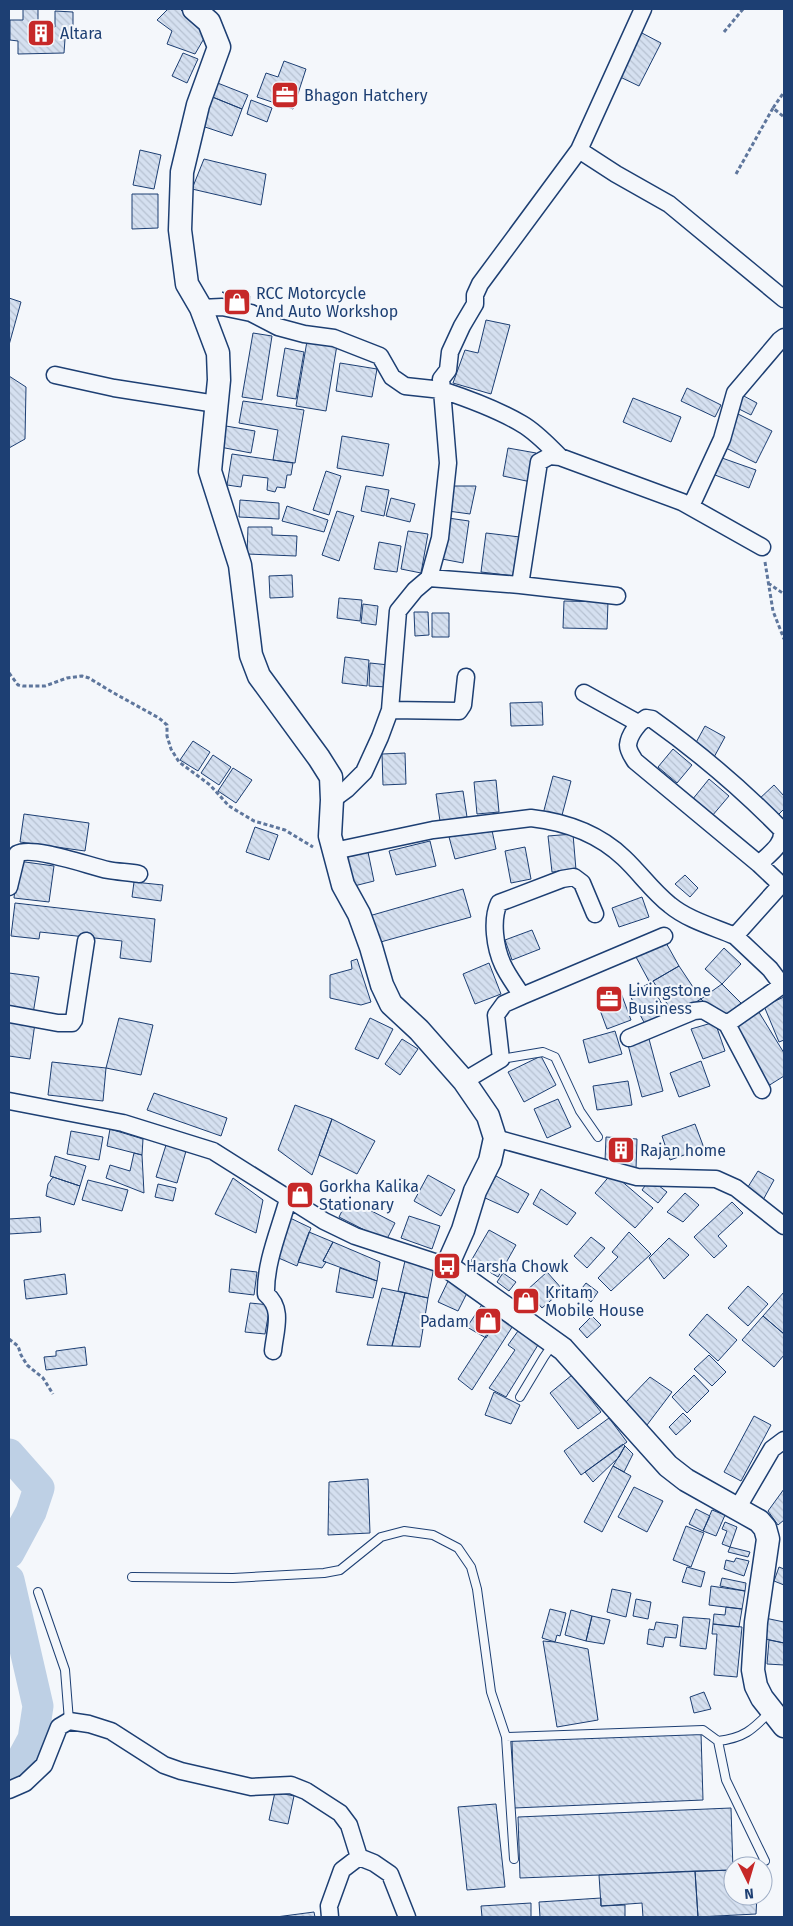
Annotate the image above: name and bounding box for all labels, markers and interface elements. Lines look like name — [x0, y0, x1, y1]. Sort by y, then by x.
building icon: Altara — [26, 18, 56, 48]
place label: Altara — [60, 24, 103, 43]
office icon: Bhagon Hatchery — [270, 80, 300, 110]
place label: Bhagon Hatchery — [304, 86, 428, 105]
place label: RCC Motorcycle And Auto Workshop — [256, 284, 398, 321]
shop icon: RCC Motorcycle And Auto Workshop — [222, 287, 252, 317]
place label: Livingstone Business — [628, 981, 711, 1018]
office icon: Livingstone Business — [594, 984, 624, 1014]
building icon: Rajan home — [606, 1135, 636, 1165]
place label: Rajan home — [640, 1141, 726, 1160]
place label: Gorkha Kalika Stationary — [319, 1177, 419, 1214]
shop icon: Gorkha Kalika Stationary — [285, 1180, 315, 1210]
bus stop icon: Harsha Chowk — [432, 1251, 462, 1281]
place label: Harsha Chowk — [466, 1257, 569, 1276]
place label: Kritam Mobile House — [545, 1283, 644, 1320]
shop icon: Kritam Mobile House — [511, 1286, 541, 1316]
shop icon: Padam — [473, 1306, 503, 1336]
place label: Padam — [420, 1312, 469, 1331]
north arrow — [723, 1856, 773, 1906]
text: N — [744, 1885, 754, 1902]

